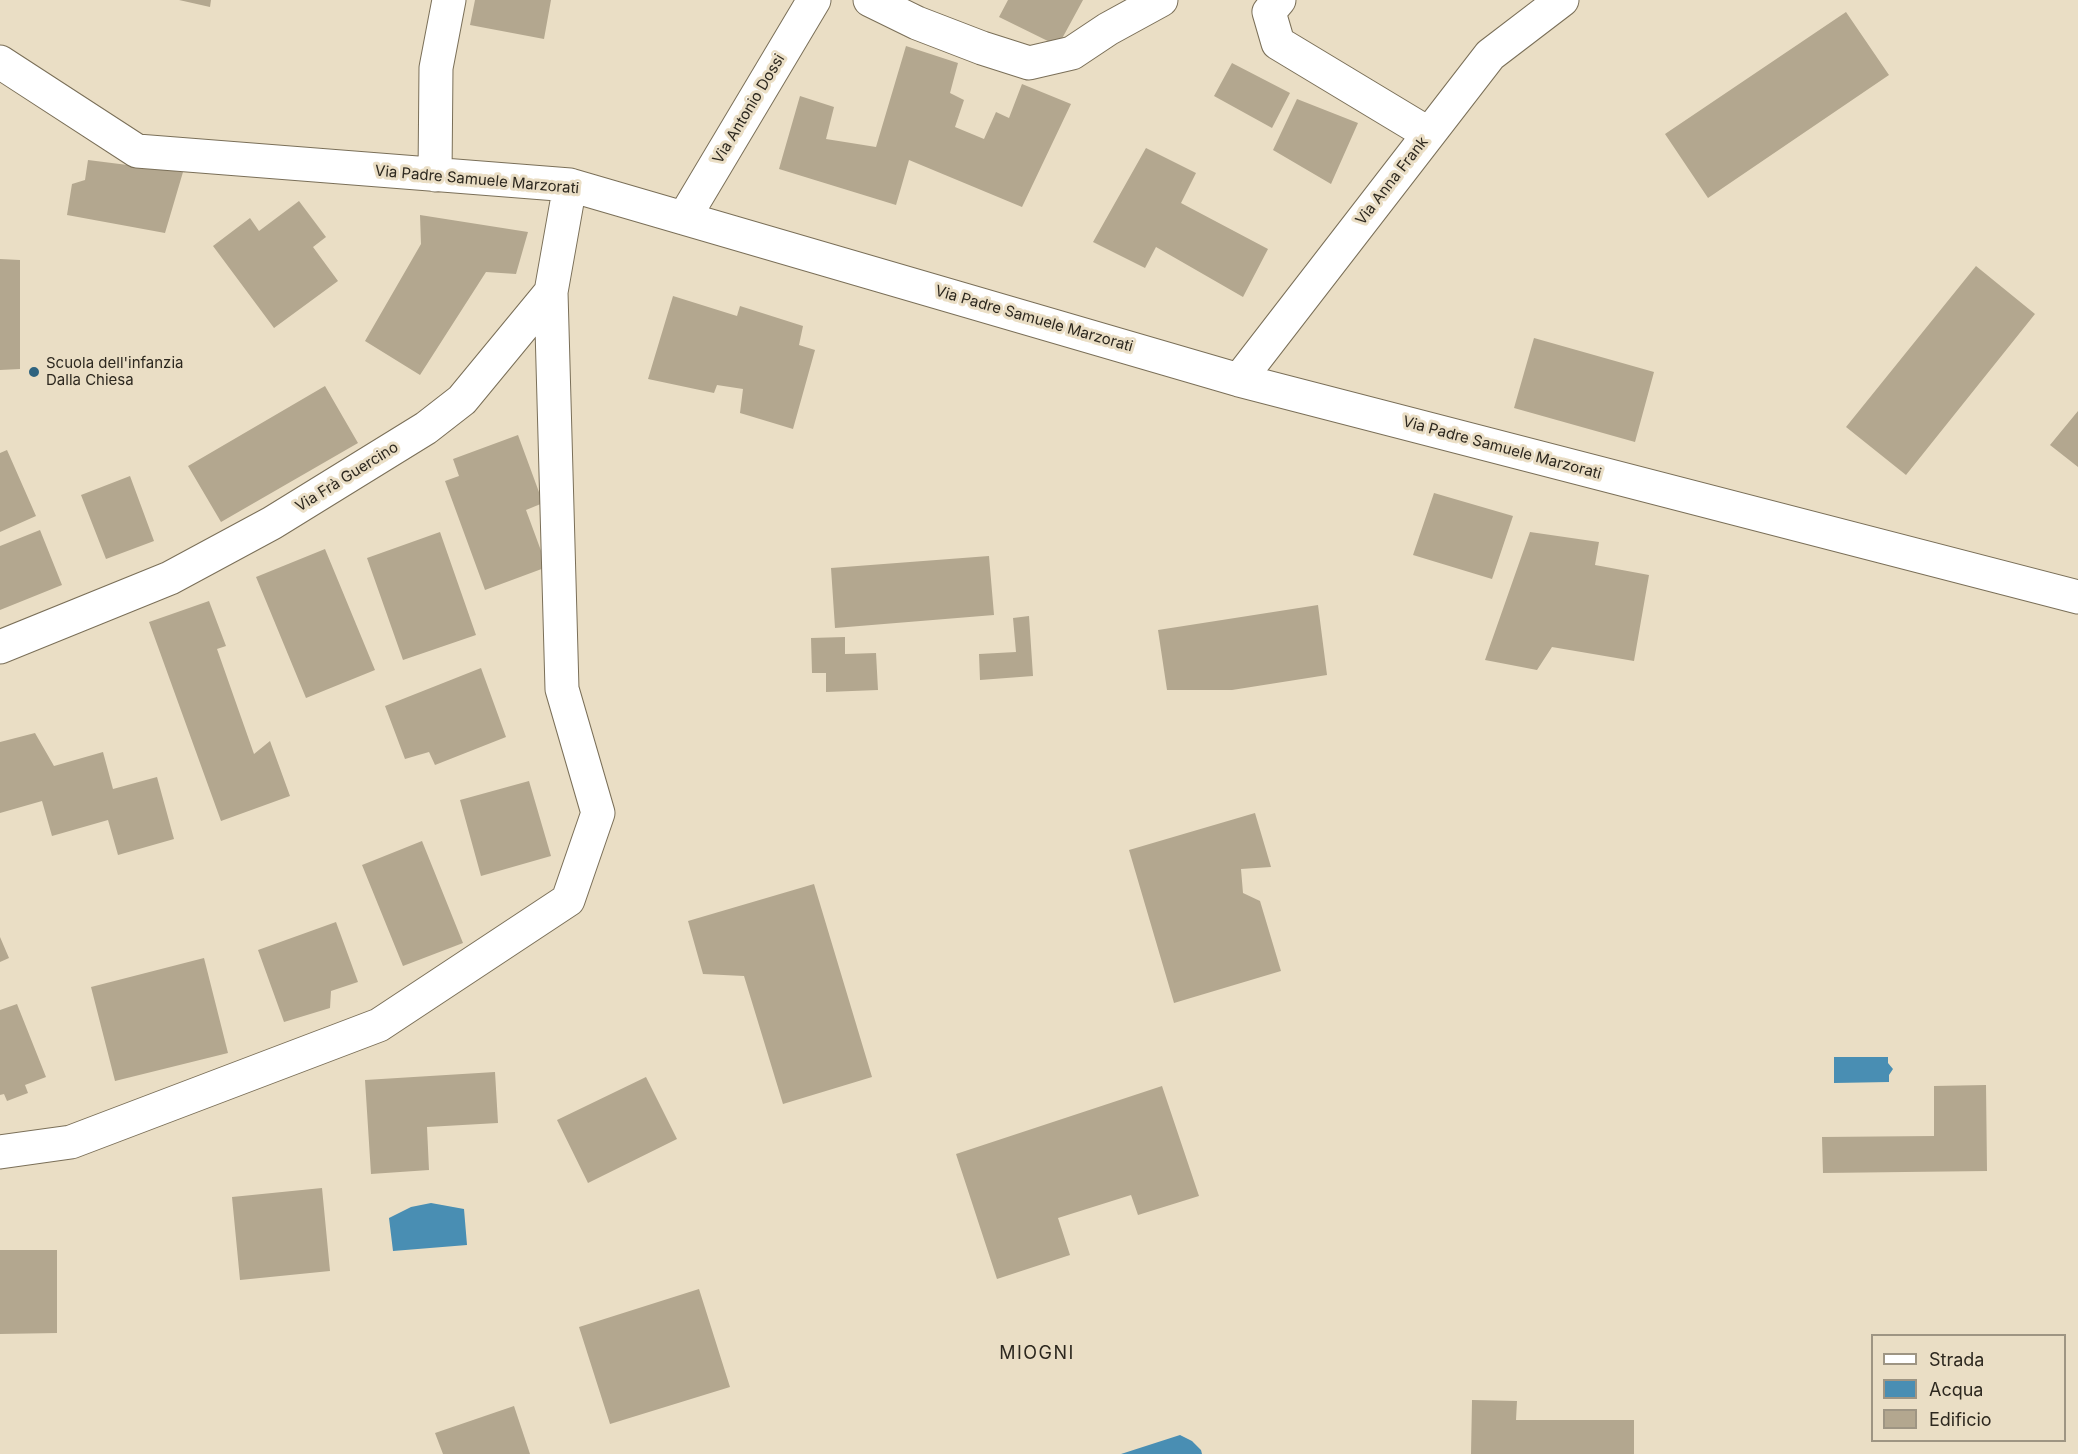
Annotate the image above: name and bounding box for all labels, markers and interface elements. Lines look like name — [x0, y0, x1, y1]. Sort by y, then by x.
street label: Via Antonio Dossi — [709, 51, 789, 167]
street label: Via Anna Frank — [1352, 133, 1432, 229]
street label: Via Padre Samuele Marzorati — [374, 162, 580, 198]
street label: Via Padre Samuele Marzorati — [933, 282, 1135, 356]
place label: Scuola dell'infanzia Dalla Chiesa — [46, 354, 183, 389]
marker: Scuola dell'infanzia Dalla Chiesa — [27, 365, 41, 379]
street label: Via Padre Samuele Marzorati — [1401, 413, 1603, 483]
street label: Via Frà Guercino — [292, 438, 402, 516]
legend — [1871, 1334, 2066, 1442]
district label: MIOGNI — [999, 1343, 1075, 1365]
text: Strada — [1929, 1349, 1984, 1370]
text: Acqua — [1929, 1379, 1983, 1400]
text: Edificio — [1929, 1409, 1992, 1430]

